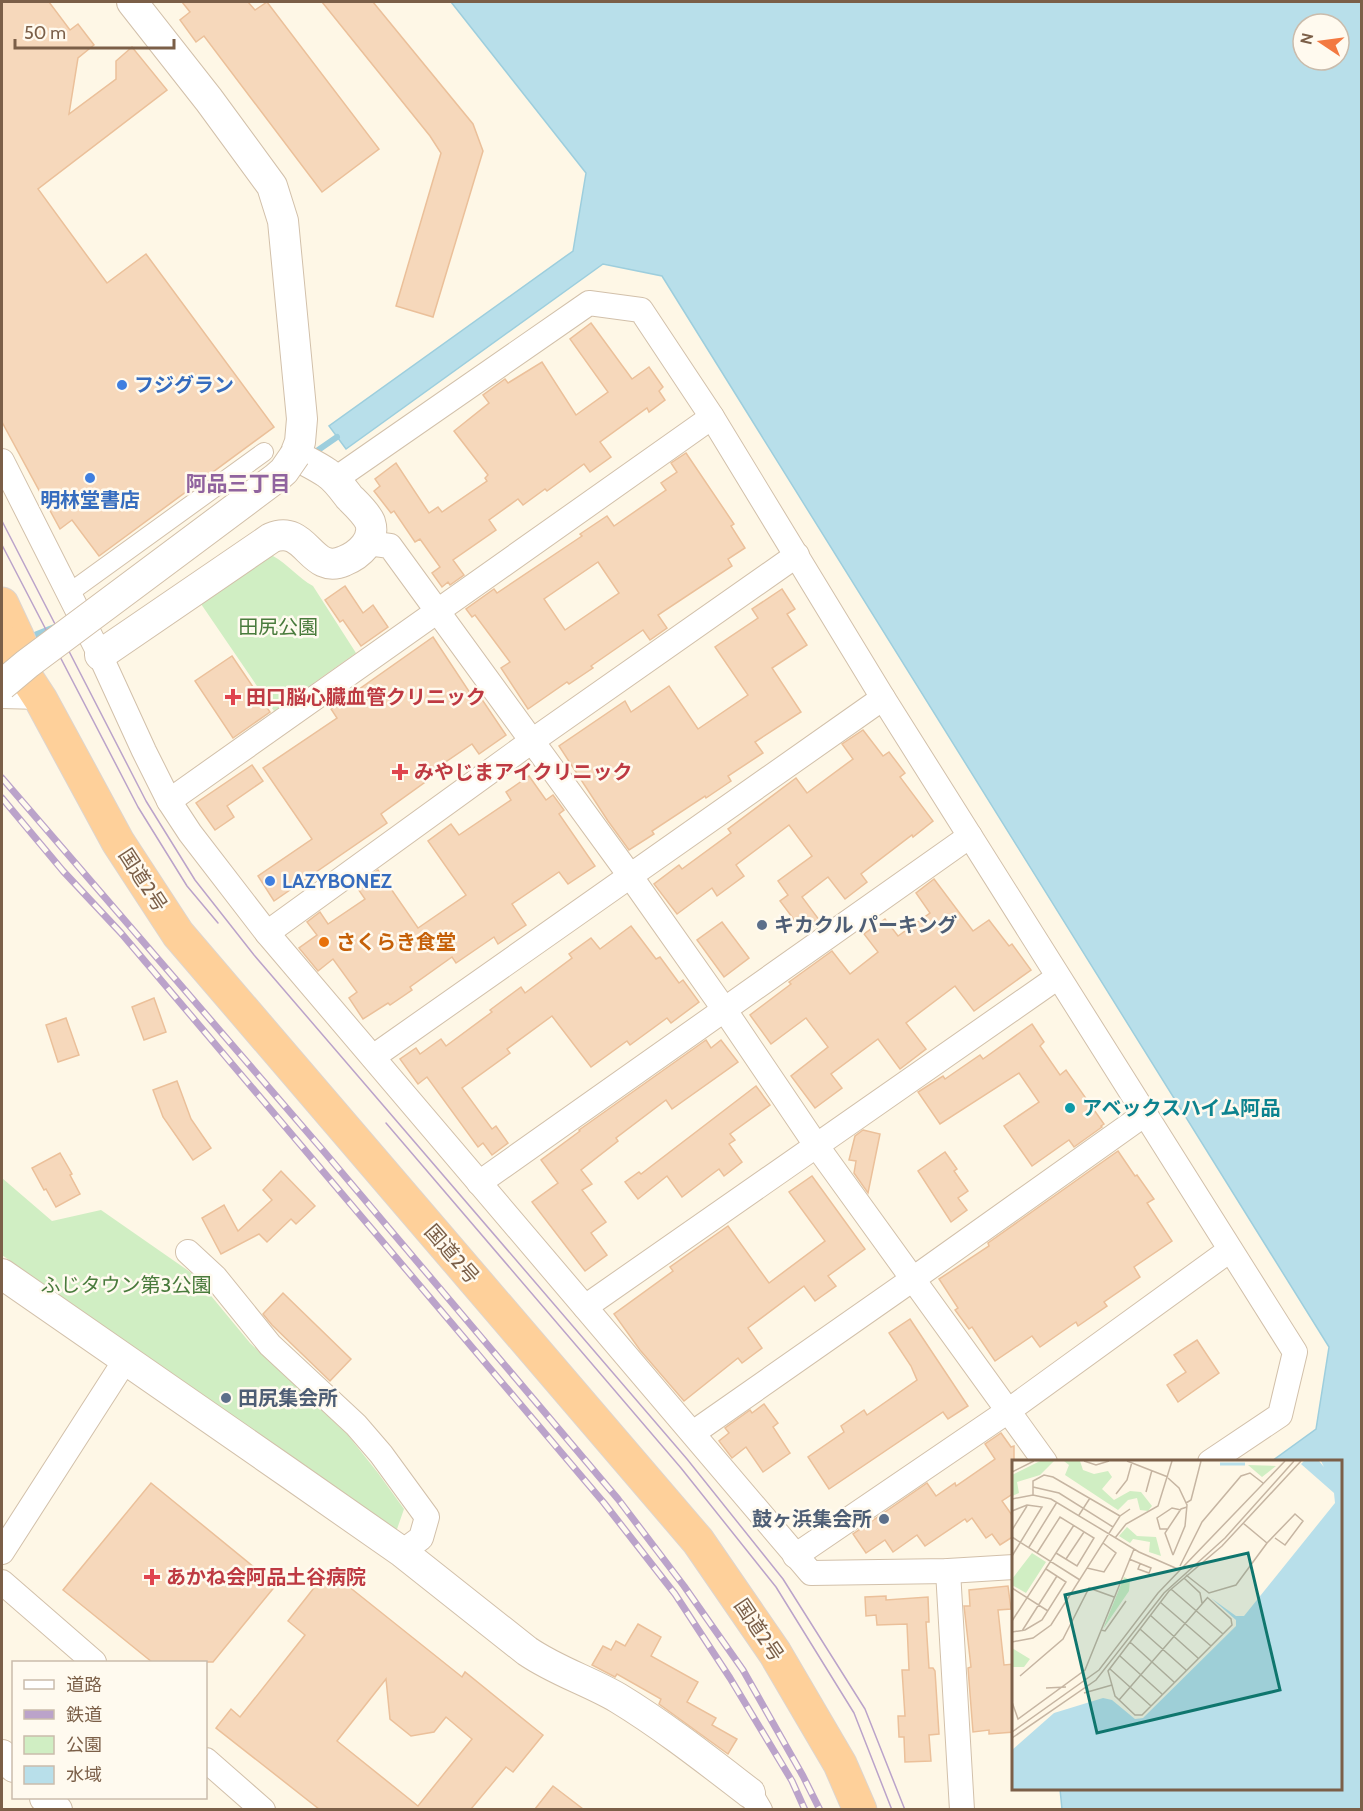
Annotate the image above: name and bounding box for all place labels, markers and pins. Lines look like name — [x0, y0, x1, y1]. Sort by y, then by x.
place label: フジグラン — [134, 373, 234, 397]
marker: フジグラン — [115, 378, 129, 392]
marker: 明林堂書店 — [83, 471, 97, 485]
place label: 明林堂書店 — [40, 488, 140, 512]
place label: 田口脳心臓血管クリニック — [246, 685, 486, 709]
marker: 田口脳心臓血管クリニック — [224, 688, 242, 706]
place label: みやじまアイクリニック — [414, 760, 633, 784]
marker: みやじまアイクリニック — [391, 763, 409, 781]
place label: LAZYBONEZ — [282, 869, 392, 893]
marker: LAZYBONEZ — [263, 874, 277, 888]
place label: キカクル パーキング — [774, 913, 957, 937]
marker: キカクル パーキング — [755, 918, 769, 932]
place label: さくらき食堂 — [336, 930, 456, 954]
marker: さくらき食堂 — [317, 935, 331, 949]
place label: アベックスハイム阿品 — [1082, 1096, 1280, 1120]
marker: アベックスハイム阿品 — [1063, 1101, 1077, 1115]
place label: 田尻集会所 — [238, 1386, 338, 1410]
marker: 田尻集会所 — [219, 1391, 233, 1405]
place label: 鼓ヶ浜集会所 — [752, 1507, 872, 1531]
marker: 鼓ヶ浜集会所 — [877, 1512, 891, 1526]
place label: あかね会阿品土谷病院 — [166, 1565, 366, 1589]
marker: あかね会阿品土谷病院 — [143, 1568, 161, 1586]

